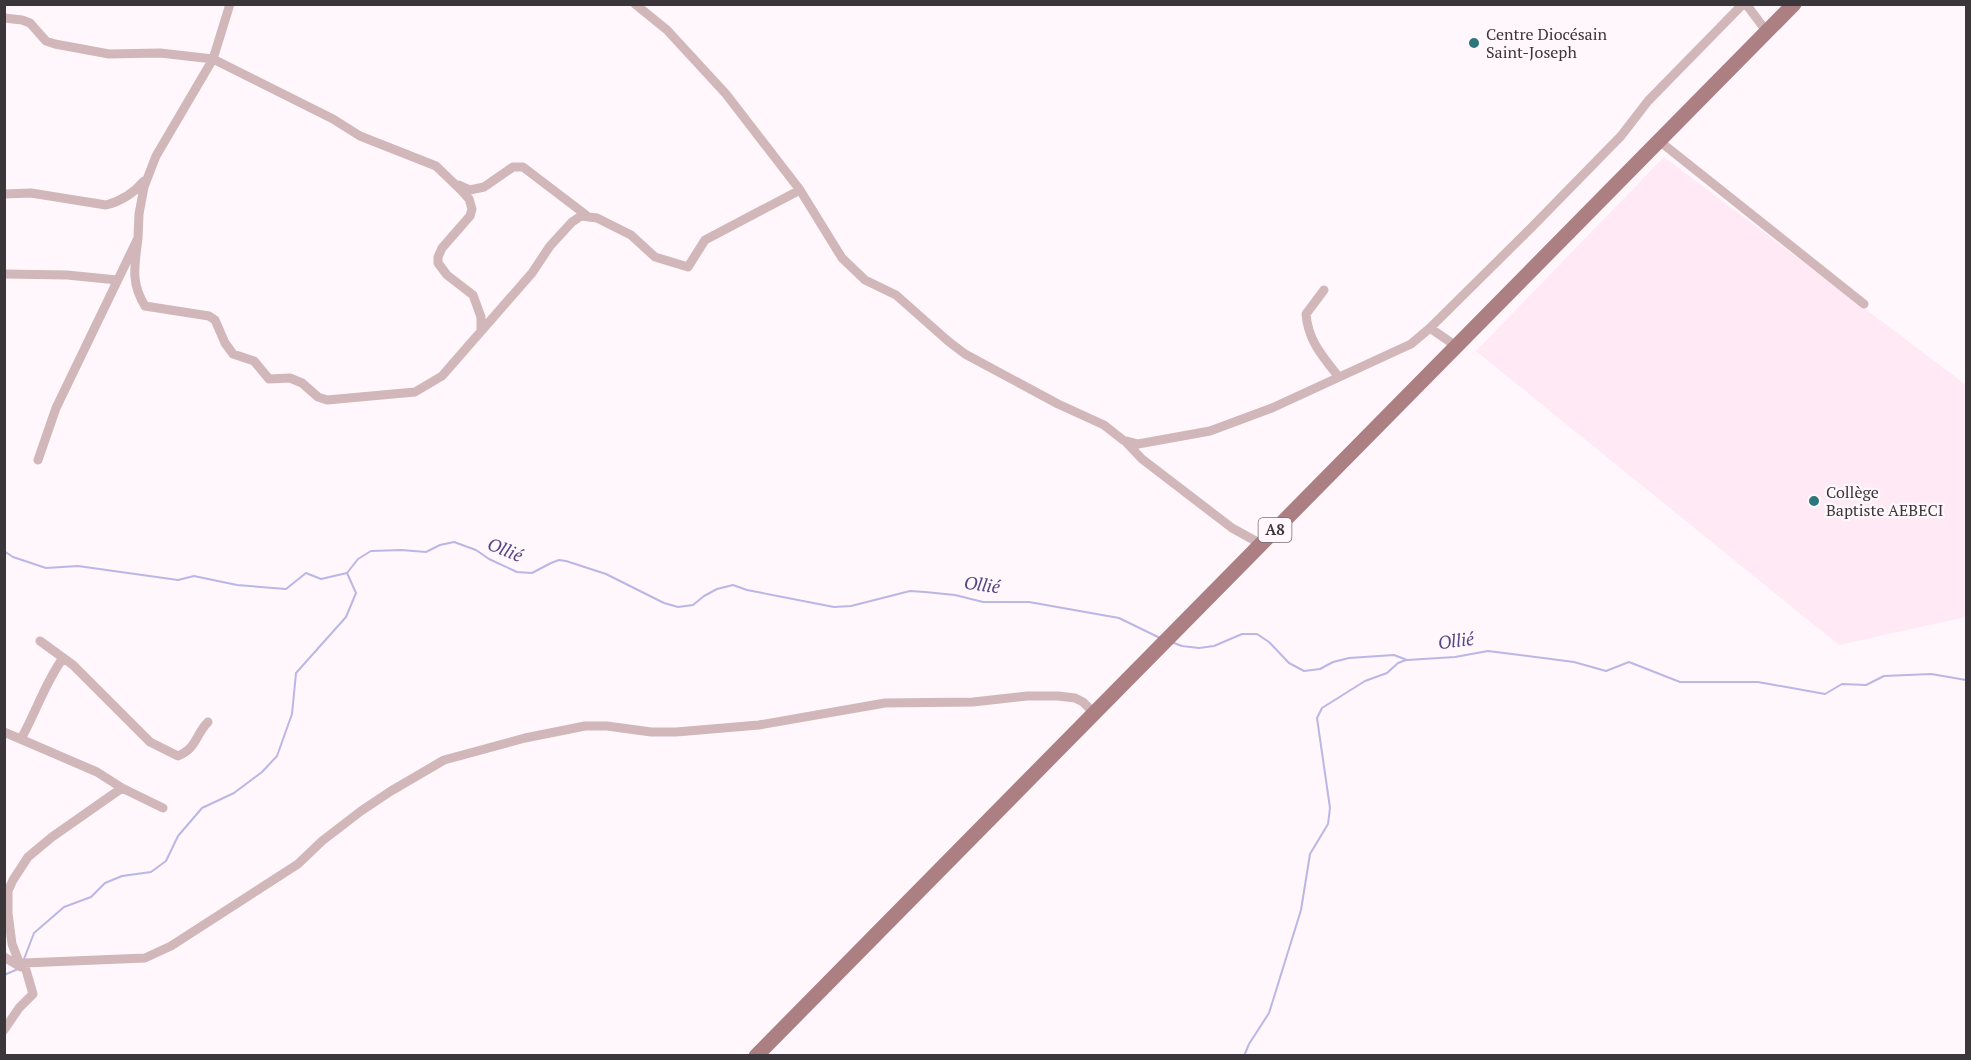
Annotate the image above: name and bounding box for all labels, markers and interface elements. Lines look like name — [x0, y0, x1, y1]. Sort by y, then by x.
place label: Centre Diocésain Saint-Joseph — [1486, 23, 1608, 63]
marker: Centre Diocésain Saint-Joseph — [1467, 36, 1481, 50]
place label: Collège Baptiste AEBECI — [1826, 481, 1943, 521]
marker: Collège Baptiste AEBECI — [1807, 494, 1821, 508]
road number: A8 — [1258, 518, 1292, 542]
water label: Ollié — [484, 531, 527, 567]
water label: Ollié — [963, 570, 1003, 599]
water label: Ollié — [1436, 626, 1476, 654]

